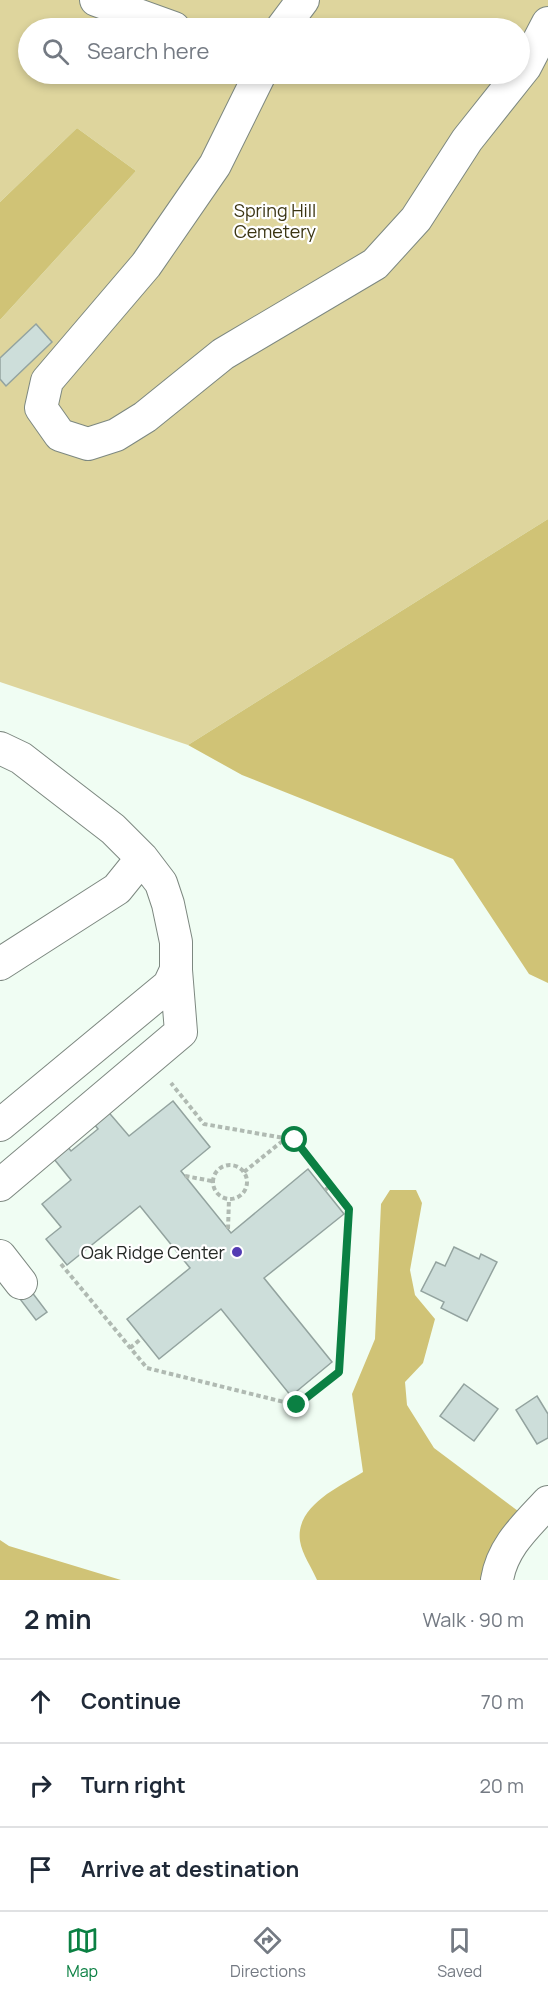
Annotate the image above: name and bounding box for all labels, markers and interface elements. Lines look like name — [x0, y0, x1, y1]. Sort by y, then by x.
search box — [18, 18, 530, 84]
icon: search — [39, 35, 72, 68]
text: Search here — [87, 36, 209, 66]
park label: Spring Hill Cemetery — [234, 198, 317, 243]
route start — [281, 1126, 307, 1152]
place label: Oak Ridge Center — [81, 1240, 226, 1264]
marker: Oak Ridge Center — [230, 1245, 244, 1259]
route end — [283, 1391, 309, 1417]
text: 2 min — [24, 1601, 92, 1637]
text: Walk · 90 m — [422, 1606, 524, 1633]
icon: ahead — [24, 1685, 57, 1718]
text: Continue — [81, 1686, 181, 1716]
text: 70 m — [481, 1688, 524, 1715]
icon: right — [24, 1769, 57, 1802]
text: Turn right — [81, 1770, 186, 1800]
text: 20 m — [479, 1772, 524, 1799]
icon: arrive — [24, 1853, 57, 1886]
text: Arrive at destination — [81, 1854, 299, 1884]
tab: Map — [66, 1924, 99, 1982]
tab: Directions — [230, 1924, 306, 1982]
tab: Saved — [437, 1924, 482, 1982]

